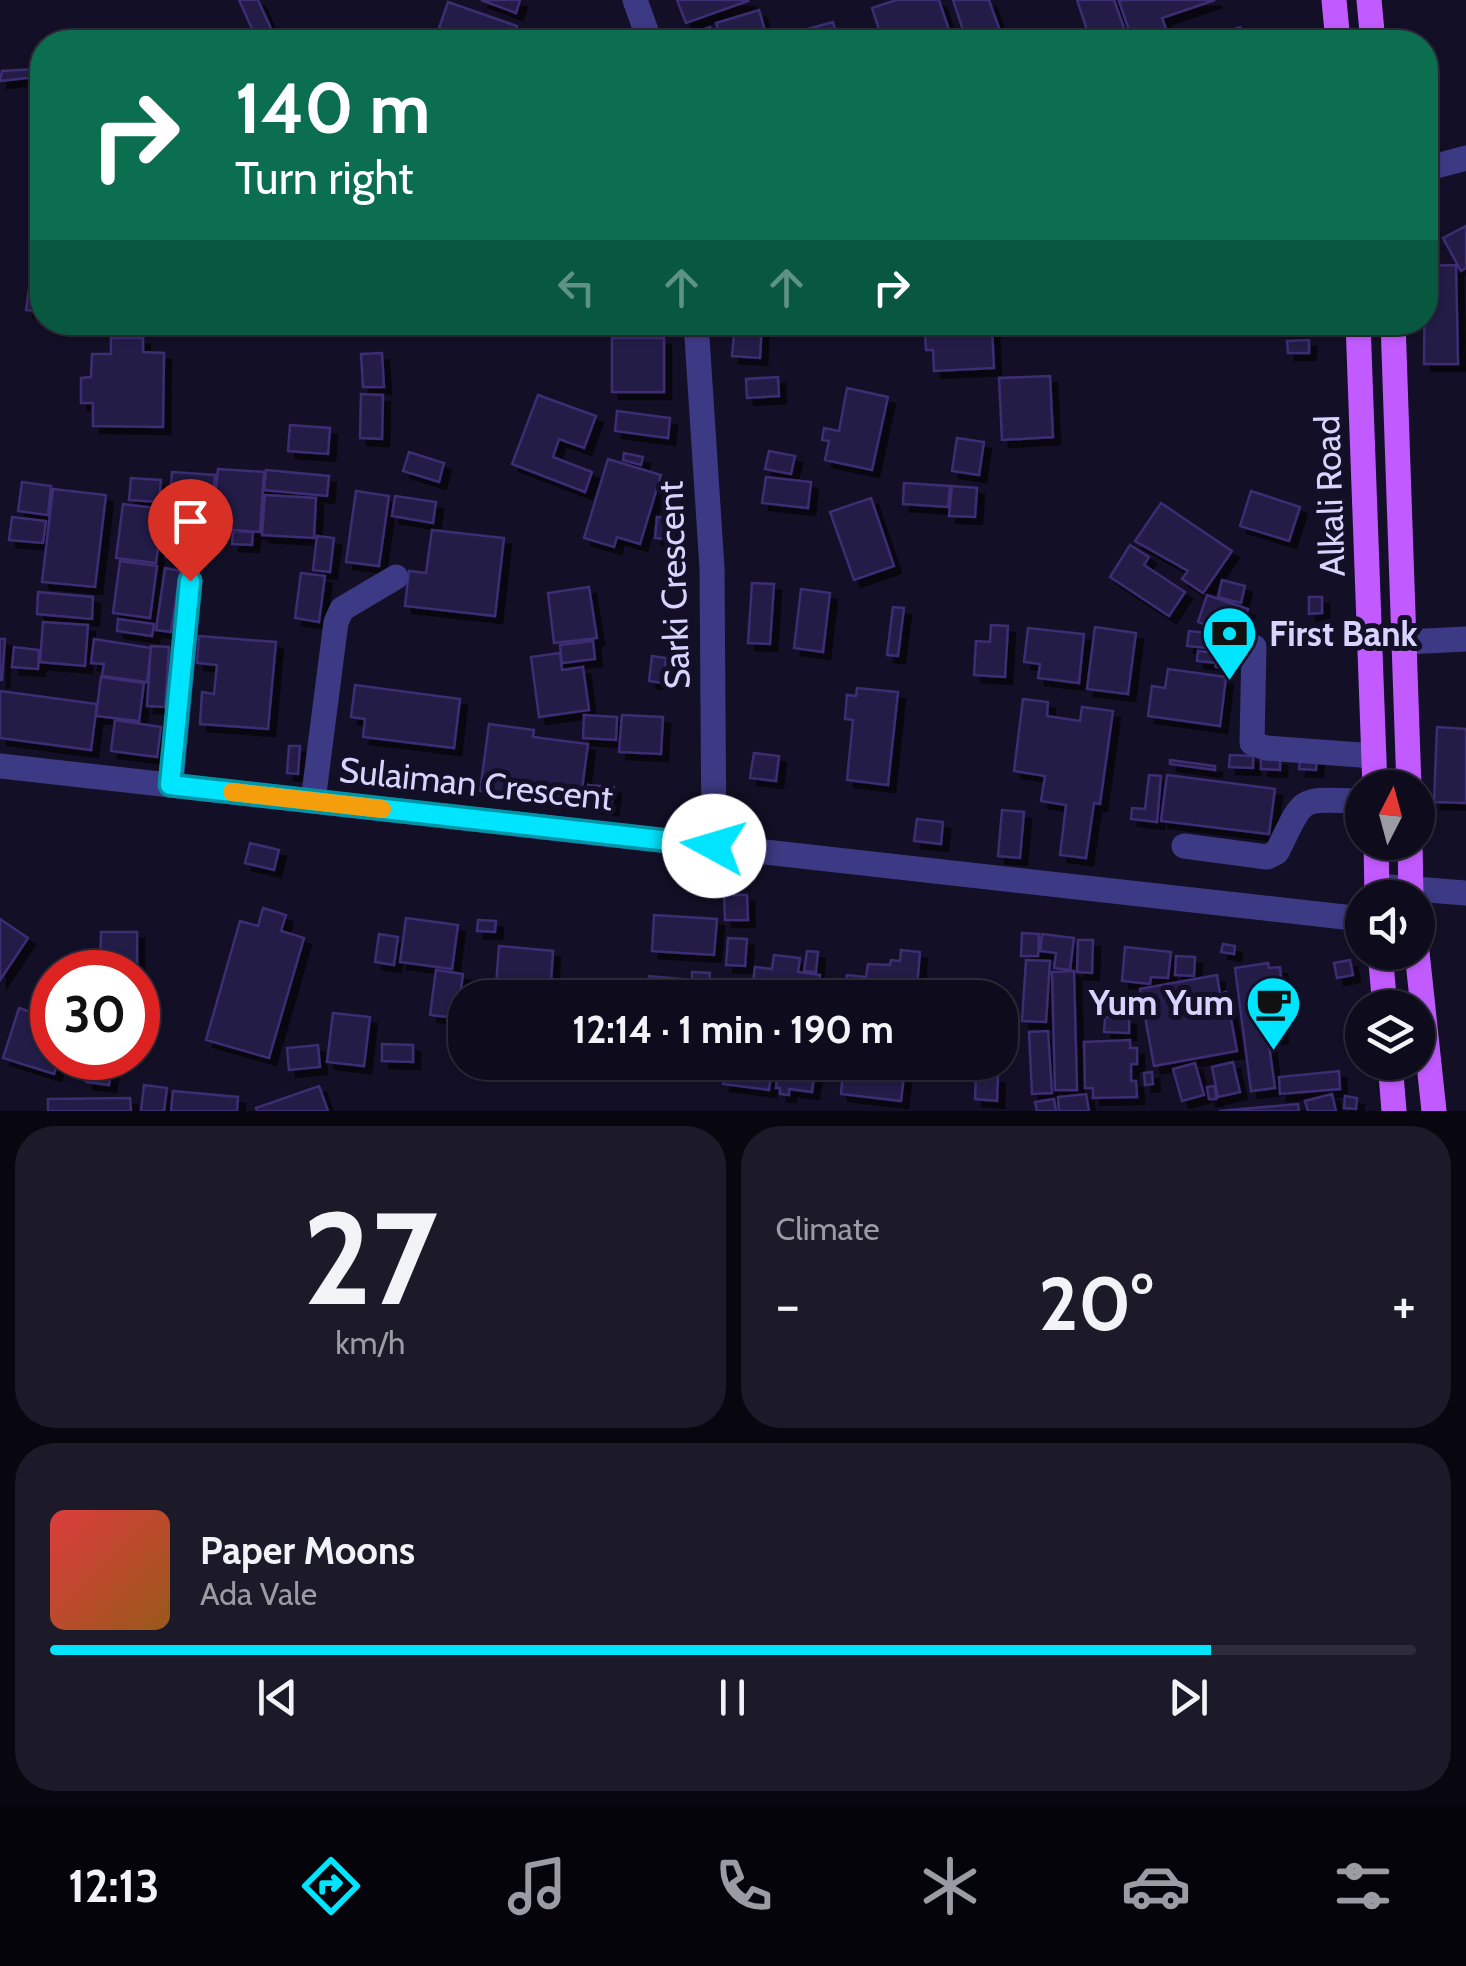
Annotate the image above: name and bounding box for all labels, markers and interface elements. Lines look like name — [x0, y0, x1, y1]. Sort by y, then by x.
text: 140 m — [235, 65, 430, 151]
icon: right — [70, 70, 200, 200]
text: Turn right — [235, 151, 414, 205]
icon: left — [549, 260, 604, 315]
icon: ahead — [654, 260, 709, 315]
icon: ahead — [759, 260, 814, 315]
icon: right — [864, 260, 919, 315]
street label: Alkali Road — [1305, 415, 1354, 577]
pin — [148, 479, 233, 582]
street label: Sarki Crescent — [648, 480, 699, 690]
icon: arrive — [163, 494, 218, 549]
bank icon: First Bank — [1200, 604, 1260, 683]
place label: First Bank — [1269, 612, 1417, 655]
street label: Sulaiman Crescent — [337, 748, 615, 819]
north arrow — [1345, 770, 1435, 860]
map controls — [1345, 770, 1435, 1080]
position arrow — [662, 794, 766, 898]
button: sound — [1345, 880, 1435, 970]
speed limit sign: 30 — [30, 950, 160, 1080]
cafe icon: Yum Yum — [1243, 973, 1303, 1052]
place label: Yum Yum — [1088, 981, 1234, 1024]
button: layers — [1345, 990, 1435, 1080]
text: 12:14 · 1 min · 190 m — [572, 1006, 894, 1053]
text: 27 — [303, 1179, 438, 1337]
text: Climate — [776, 1209, 880, 1248]
text: 20° — [1039, 1258, 1153, 1349]
text: − — [776, 1271, 800, 1338]
text: + — [1392, 1271, 1416, 1338]
text: km/h — [335, 1323, 405, 1362]
text: Paper Moons — [200, 1527, 415, 1574]
text: Ada Vale — [200, 1574, 317, 1613]
icon: previous — [250, 1670, 305, 1725]
icon: pause — [705, 1670, 760, 1725]
icon: next — [1161, 1670, 1216, 1725]
icon: directions — [296, 1851, 366, 1921]
icon: music — [502, 1851, 572, 1921]
icon: phone — [709, 1851, 779, 1921]
icon: climate — [915, 1851, 985, 1921]
icon: car — [1121, 1851, 1191, 1921]
icon: filters — [1328, 1851, 1398, 1921]
text: 12:13 — [68, 1859, 159, 1913]

